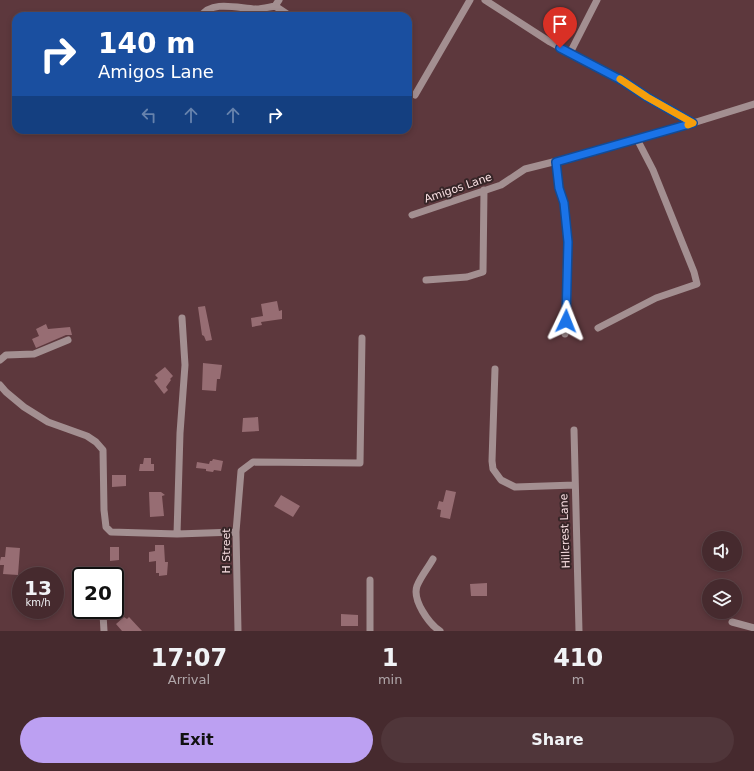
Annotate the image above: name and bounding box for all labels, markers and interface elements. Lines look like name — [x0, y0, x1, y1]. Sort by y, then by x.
pin — [543, 7.0, 577, 48]
icon: arrive — [549, 13, 571, 35]
text: 140 m — [98, 27, 195, 60]
icon: right — [32, 28, 84, 80]
text: Amigos Lane — [98, 61, 214, 82]
icon: left — [138, 104, 160, 126]
icon: ahead — [180, 104, 202, 126]
icon: ahead — [222, 104, 244, 126]
icon: right — [264, 104, 286, 126]
street label: Amigos Lane — [422, 170, 494, 206]
position arrow — [545, 300, 587, 342]
street label: Hillcrest Lane — [557, 493, 573, 569]
street label: H Street — [220, 528, 233, 574]
map controls — [702, 531, 742, 619]
button: sound — [702, 531, 742, 571]
speed limit sign: 20 — [72, 567, 124, 619]
text: 13 — [24, 576, 52, 600]
button: layers — [702, 579, 742, 619]
text: km/h — [25, 597, 51, 608]
text: 17:07 — [151, 644, 227, 672]
text: 1 — [382, 644, 398, 672]
text: 410 — [553, 644, 603, 672]
text: Arrival — [168, 672, 210, 687]
text: min — [378, 672, 402, 687]
text: m — [572, 672, 585, 687]
button: Exit — [20, 717, 373, 763]
button: Share — [381, 717, 734, 763]

